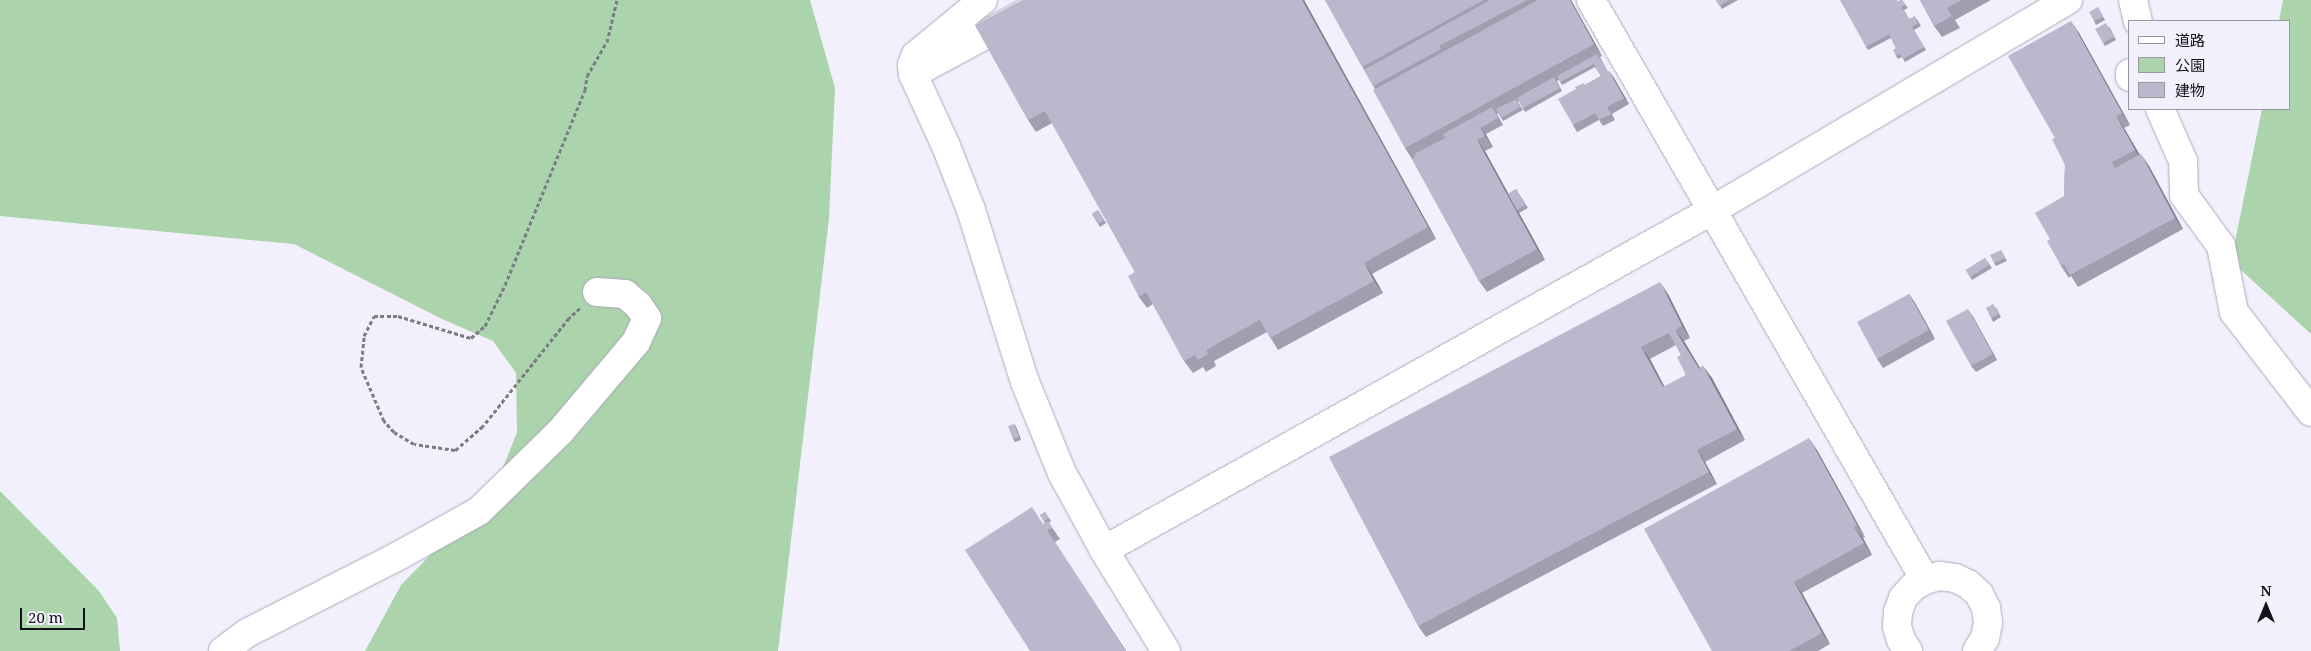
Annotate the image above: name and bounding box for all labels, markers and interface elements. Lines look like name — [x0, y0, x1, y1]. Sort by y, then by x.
legend — [2128, 20, 2291, 110]
text: 道路 — [2175, 30, 2205, 50]
text: 公園 — [2175, 55, 2205, 75]
text: 建物 — [2175, 80, 2205, 100]
north arrow — [2241, 581, 2291, 631]
text: N — [2260, 581, 2272, 600]
scale bar — [22, 598, 88, 630]
text: 20 m — [28, 607, 63, 627]

